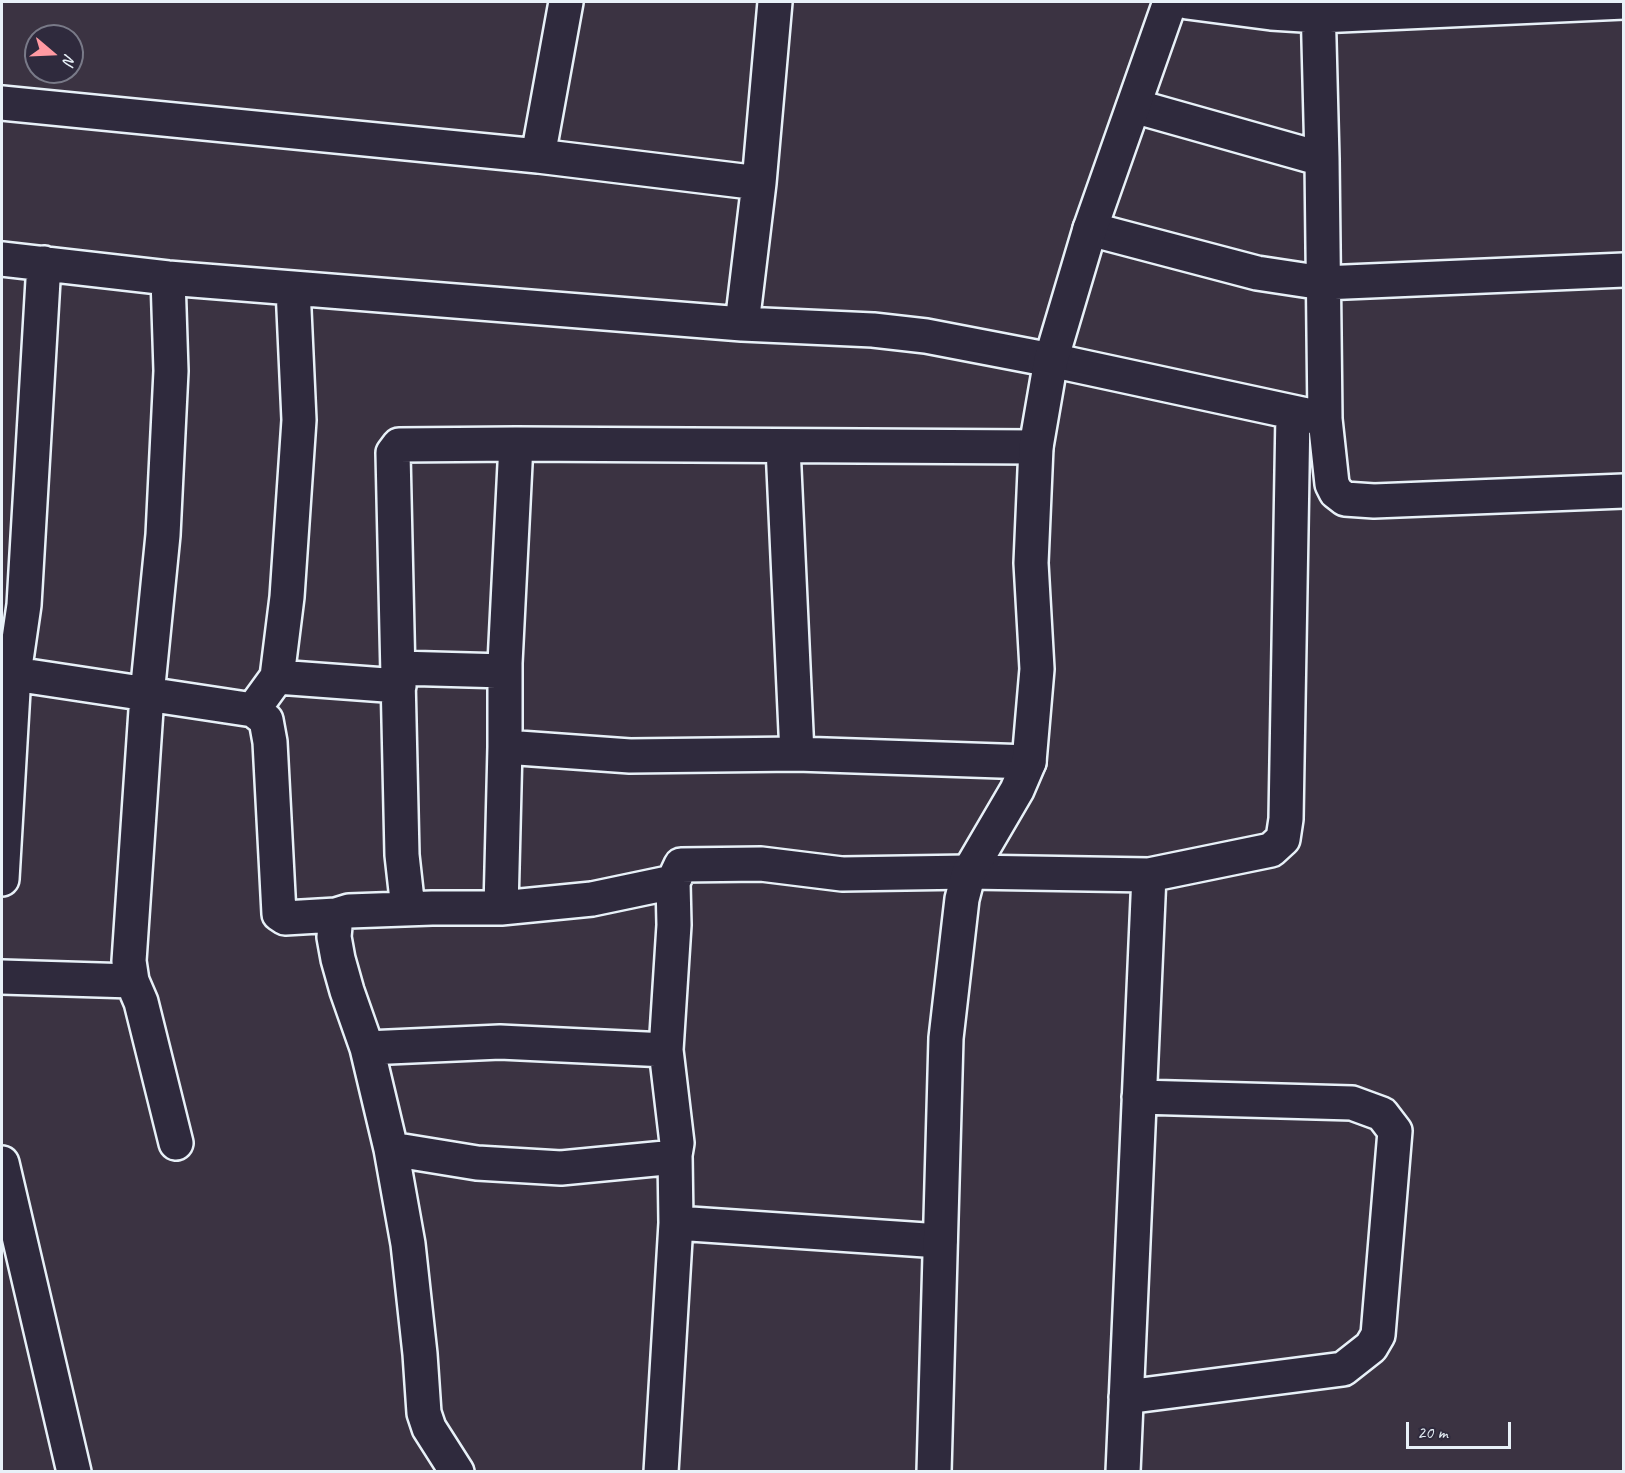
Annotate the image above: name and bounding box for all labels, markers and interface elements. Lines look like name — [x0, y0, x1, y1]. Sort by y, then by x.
north arrow — [24, 24, 84, 84]
text: N — [58, 51, 80, 67]
scale bar — [1409, 1410, 1514, 1448]
text: 20 m — [1417, 1421, 1448, 1443]

